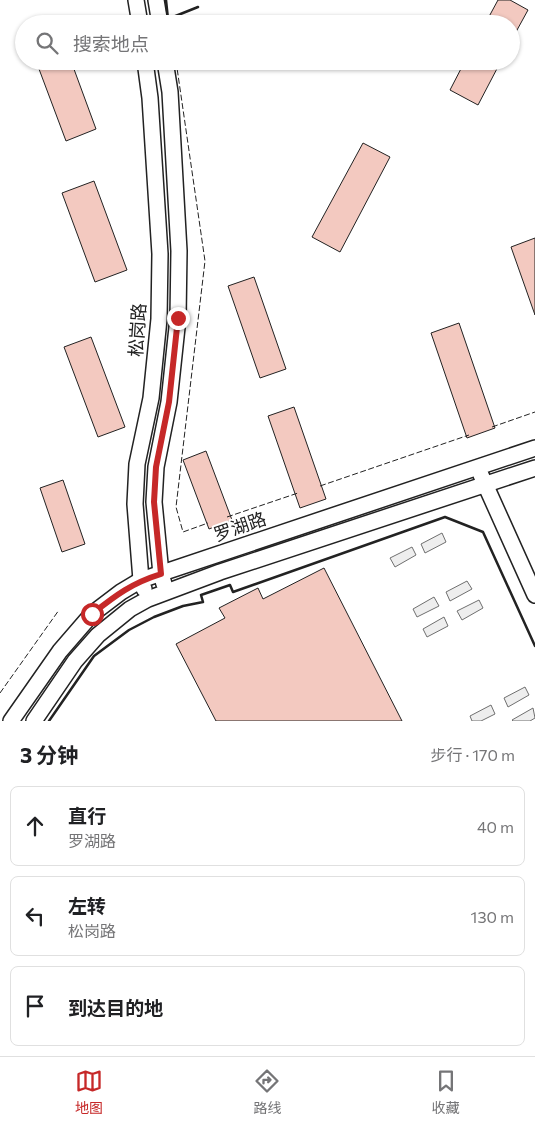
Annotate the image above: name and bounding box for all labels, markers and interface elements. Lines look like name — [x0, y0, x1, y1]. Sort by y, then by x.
search box — [15, 15, 520, 70]
icon: search — [33, 29, 61, 57]
text: 搜索地点 — [73, 32, 149, 55]
street label: 松岗路 — [124, 302, 150, 358]
route end — [167, 307, 190, 330]
street label: 罗湖路 — [211, 507, 269, 545]
route start — [81, 603, 104, 626]
text: 3 分钟 — [20, 742, 78, 767]
text: 步行 · 170 m — [430, 745, 515, 764]
text: 直行 — [68, 804, 106, 827]
icon: ahead — [21, 812, 49, 840]
text: 40 m — [477, 817, 514, 836]
text: 罗湖路 — [68, 831, 116, 850]
text: 左转 — [68, 894, 106, 917]
icon: left — [21, 902, 49, 930]
text: 130 m — [471, 907, 514, 926]
text: 松岗路 — [68, 921, 116, 940]
icon: arrive — [21, 992, 49, 1020]
text: 到达目的地 — [68, 996, 163, 1019]
tab: 地图 — [75, 1067, 103, 1117]
tab: 路线 — [253, 1067, 281, 1117]
tab: 收藏 — [432, 1067, 460, 1117]

